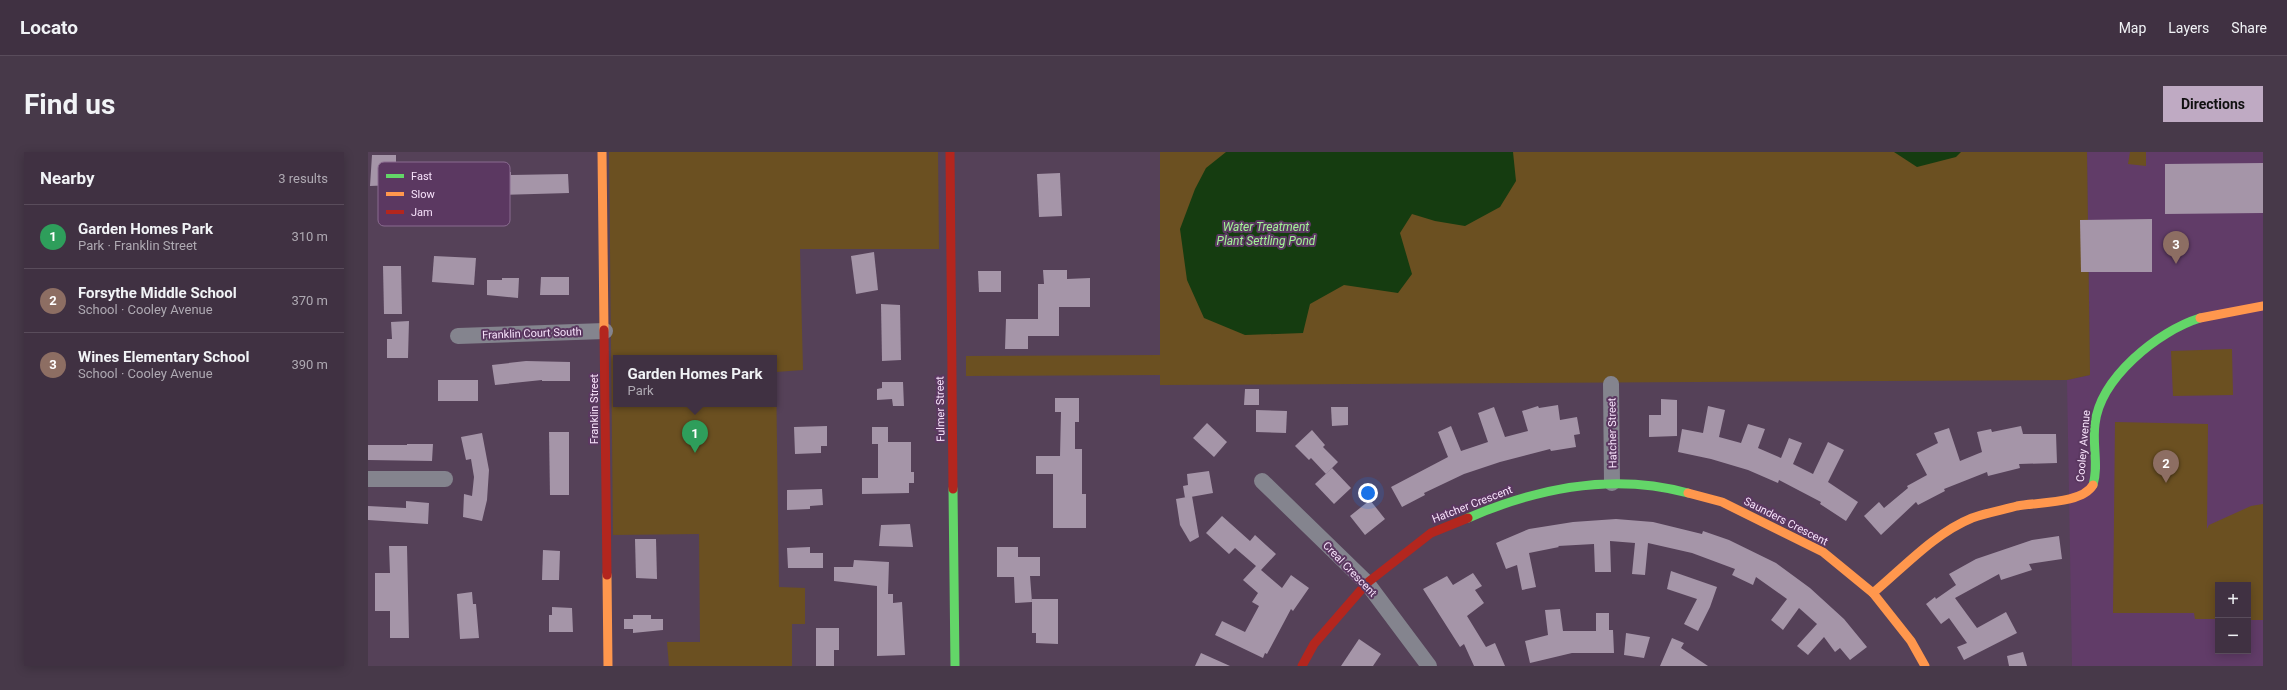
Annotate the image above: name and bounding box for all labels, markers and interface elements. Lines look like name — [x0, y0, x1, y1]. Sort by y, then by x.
text: Locato — [20, 16, 78, 39]
text: Map — [2119, 20, 2146, 36]
text: Layers — [2168, 20, 2209, 36]
text: Share — [2231, 20, 2267, 36]
button: Directions — [2163, 86, 2263, 122]
text: Find us — [24, 88, 115, 121]
legend — [378, 162, 510, 226]
text: Nearby — [40, 168, 95, 188]
text: Fast — [411, 170, 433, 183]
text: 3 results — [278, 171, 328, 186]
text: Slow — [411, 188, 435, 201]
text: Jam — [411, 206, 433, 219]
text: Garden Homes Park — [78, 220, 213, 238]
water label: Water Treatment Plant Settling Pond — [1217, 220, 1316, 248]
text: 1 — [49, 229, 57, 244]
text: 310 m — [291, 229, 328, 244]
pin: 3 — [2163, 231, 2189, 264]
text: Park · Franklin Street — [78, 238, 197, 253]
text: Forsythe Middle School — [78, 284, 237, 302]
text: 2 — [49, 293, 57, 308]
text: 370 m — [291, 293, 328, 308]
text: School · Cooley Avenue — [78, 302, 213, 317]
street label: Franklin Court South — [482, 325, 582, 342]
text: Wines Elementary School — [78, 348, 249, 366]
popup — [613, 355, 777, 407]
text: 3 — [49, 357, 57, 372]
text: 390 m — [291, 357, 328, 372]
text: Garden Homes Park — [628, 365, 763, 383]
text: School · Cooley Avenue — [78, 366, 213, 381]
street label: Franklin Street — [588, 373, 601, 444]
street label: Fulmer Street — [933, 376, 948, 442]
text: Park — [628, 383, 654, 398]
street label: Hatcher Street — [1605, 397, 1620, 468]
street label: Cooley Avenue — [2074, 409, 2093, 483]
pin: 1 — [682, 420, 708, 453]
pin: 2 — [2153, 450, 2179, 483]
your location — [1358, 483, 1378, 503]
street label: Hatcher Crescent — [1430, 483, 1515, 526]
street label: Saunders Crescent — [1742, 495, 1830, 548]
street label: Creal Crescent — [1320, 539, 1379, 600]
map controls — [2215, 582, 2251, 654]
button: + — [2215, 582, 2251, 618]
button: − — [2215, 618, 2251, 654]

